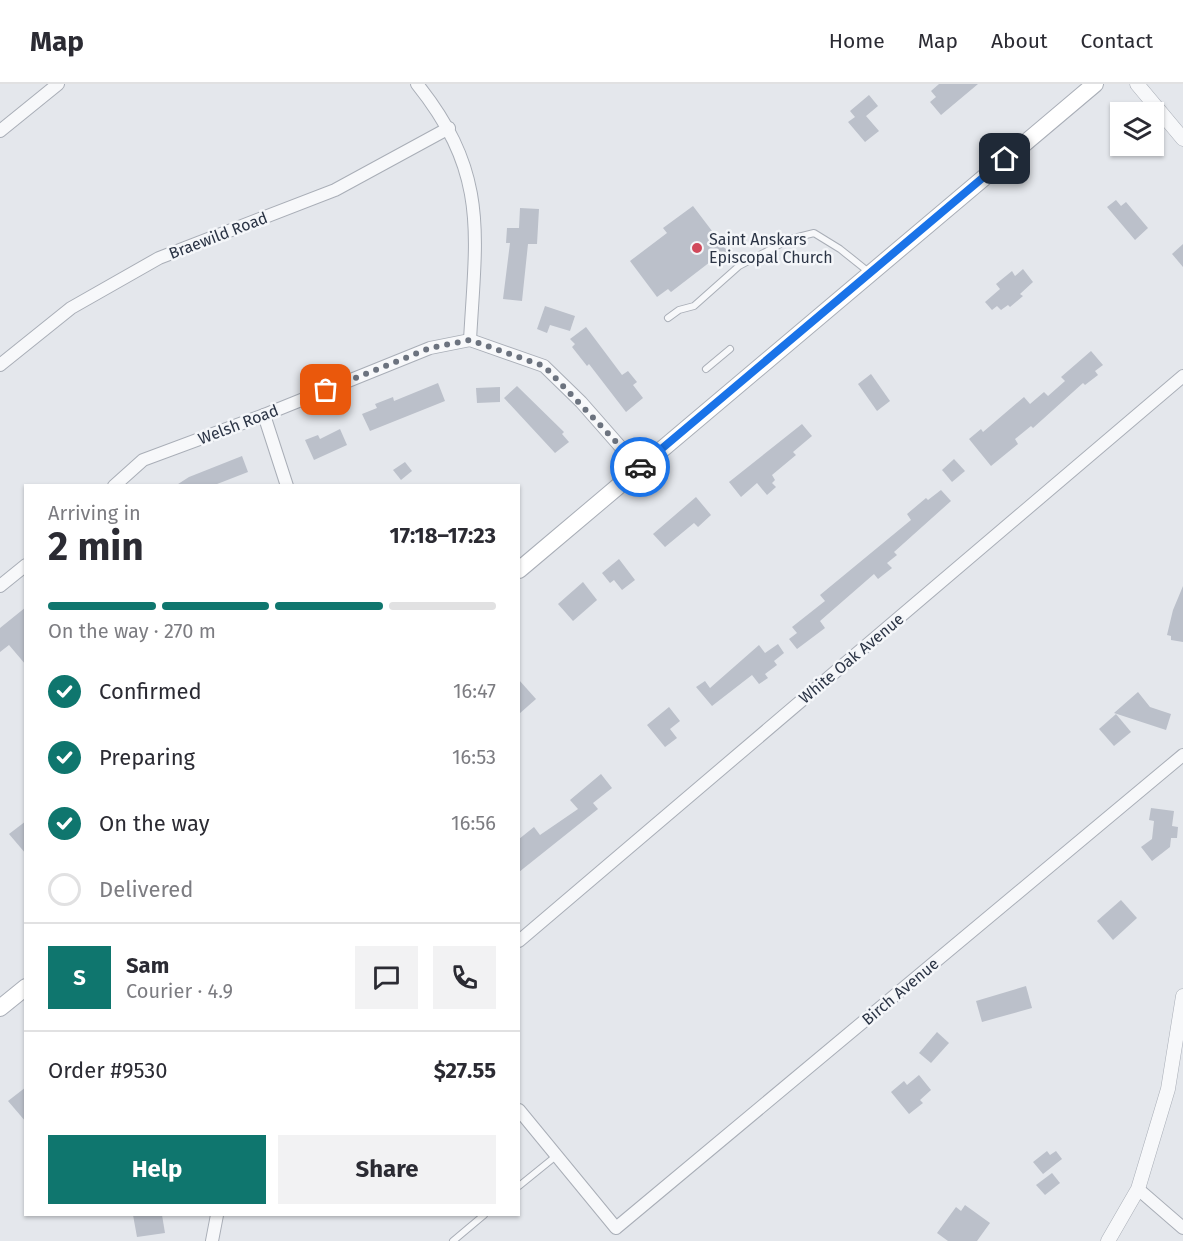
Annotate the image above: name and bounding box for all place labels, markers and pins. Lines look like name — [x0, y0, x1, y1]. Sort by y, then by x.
pin — [979, 133, 1030, 184]
place label: Saint Anskars Episcopal Church — [709, 230, 833, 267]
marker: Saint Anskars Episcopal Church — [690, 241, 704, 255]
pin — [300, 364, 351, 415]

